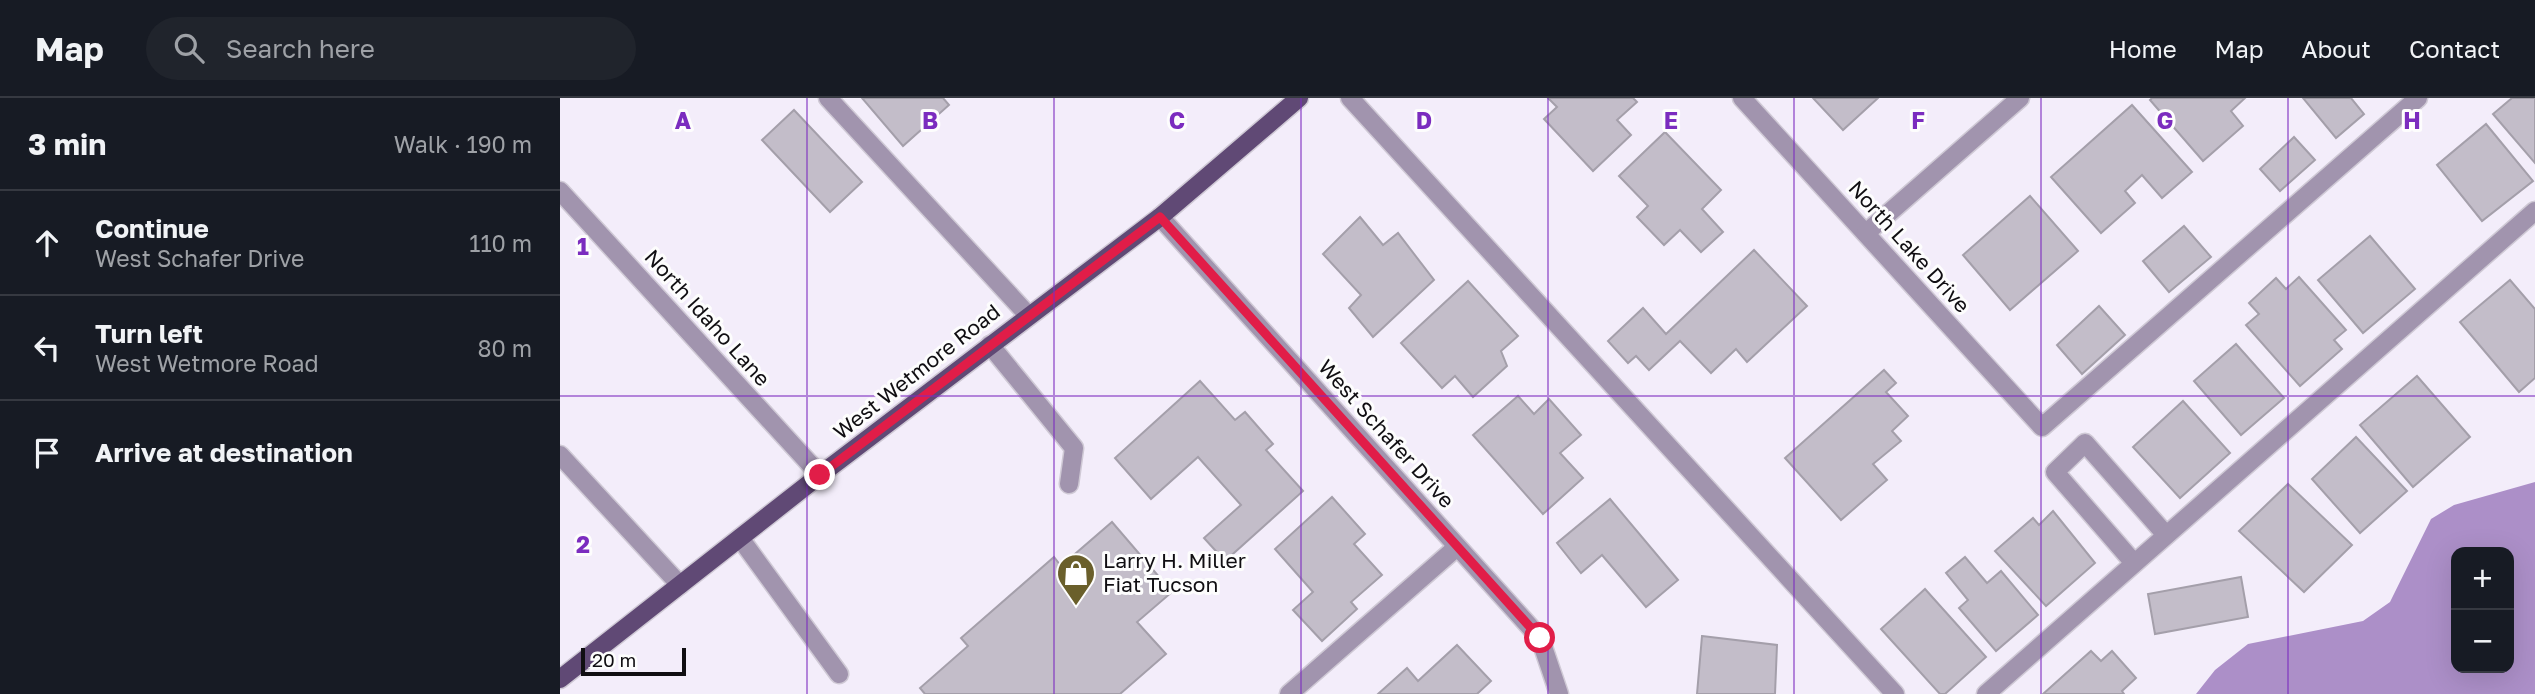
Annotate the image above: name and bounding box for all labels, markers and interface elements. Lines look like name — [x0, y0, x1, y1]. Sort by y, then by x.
search box — [146, 17, 636, 80]
text: Map — [35, 29, 104, 68]
icon: search — [170, 29, 208, 67]
text: Search here — [226, 33, 375, 64]
text: Home — [2109, 34, 2177, 63]
text: Map — [2215, 34, 2264, 63]
text: About — [2302, 34, 2371, 63]
text: Contact — [2409, 34, 2500, 63]
text: A — [675, 106, 692, 134]
text: B — [922, 106, 938, 134]
text: C — [1169, 106, 1185, 134]
text: D — [1416, 106, 1432, 134]
text: E — [1664, 106, 1678, 134]
text: F — [1911, 106, 1925, 134]
text: G — [2157, 106, 2173, 134]
text: H — [2403, 106, 2421, 134]
text: 3 min — [28, 126, 106, 162]
text: Walk · 190 m — [394, 130, 532, 158]
street label: North Lake Drive — [1844, 175, 1976, 318]
text: Continue — [95, 213, 209, 244]
icon: ahead — [28, 224, 66, 262]
text: 110 m — [469, 229, 532, 257]
text: 1 — [577, 232, 589, 260]
text: West Schafer Drive — [95, 244, 304, 272]
street label: North Idaho Lane — [640, 244, 776, 391]
street label: West Wetmore Road — [828, 298, 1005, 444]
text: Turn left — [95, 318, 203, 349]
icon: left — [28, 329, 66, 367]
text: 80 m — [478, 334, 532, 362]
text: West Wetmore Road — [95, 349, 319, 377]
street label: West Schafer Drive — [1313, 354, 1460, 513]
icon: arrive — [28, 434, 66, 472]
text: Arrive at destination — [95, 437, 353, 468]
route end — [804, 459, 835, 490]
text: 2 — [576, 530, 590, 558]
place label: Larry H. Miller Fiat Tucson — [1103, 547, 1246, 597]
map controls — [2451, 547, 2514, 673]
button: + — [2451, 547, 2514, 610]
shop icon: Larry H. Miller Fiat Tucson — [1055, 552, 1097, 607]
button: − — [2451, 610, 2514, 673]
route start — [1524, 622, 1555, 653]
scale bar — [581, 645, 686, 677]
text: 20 m — [592, 648, 636, 671]

